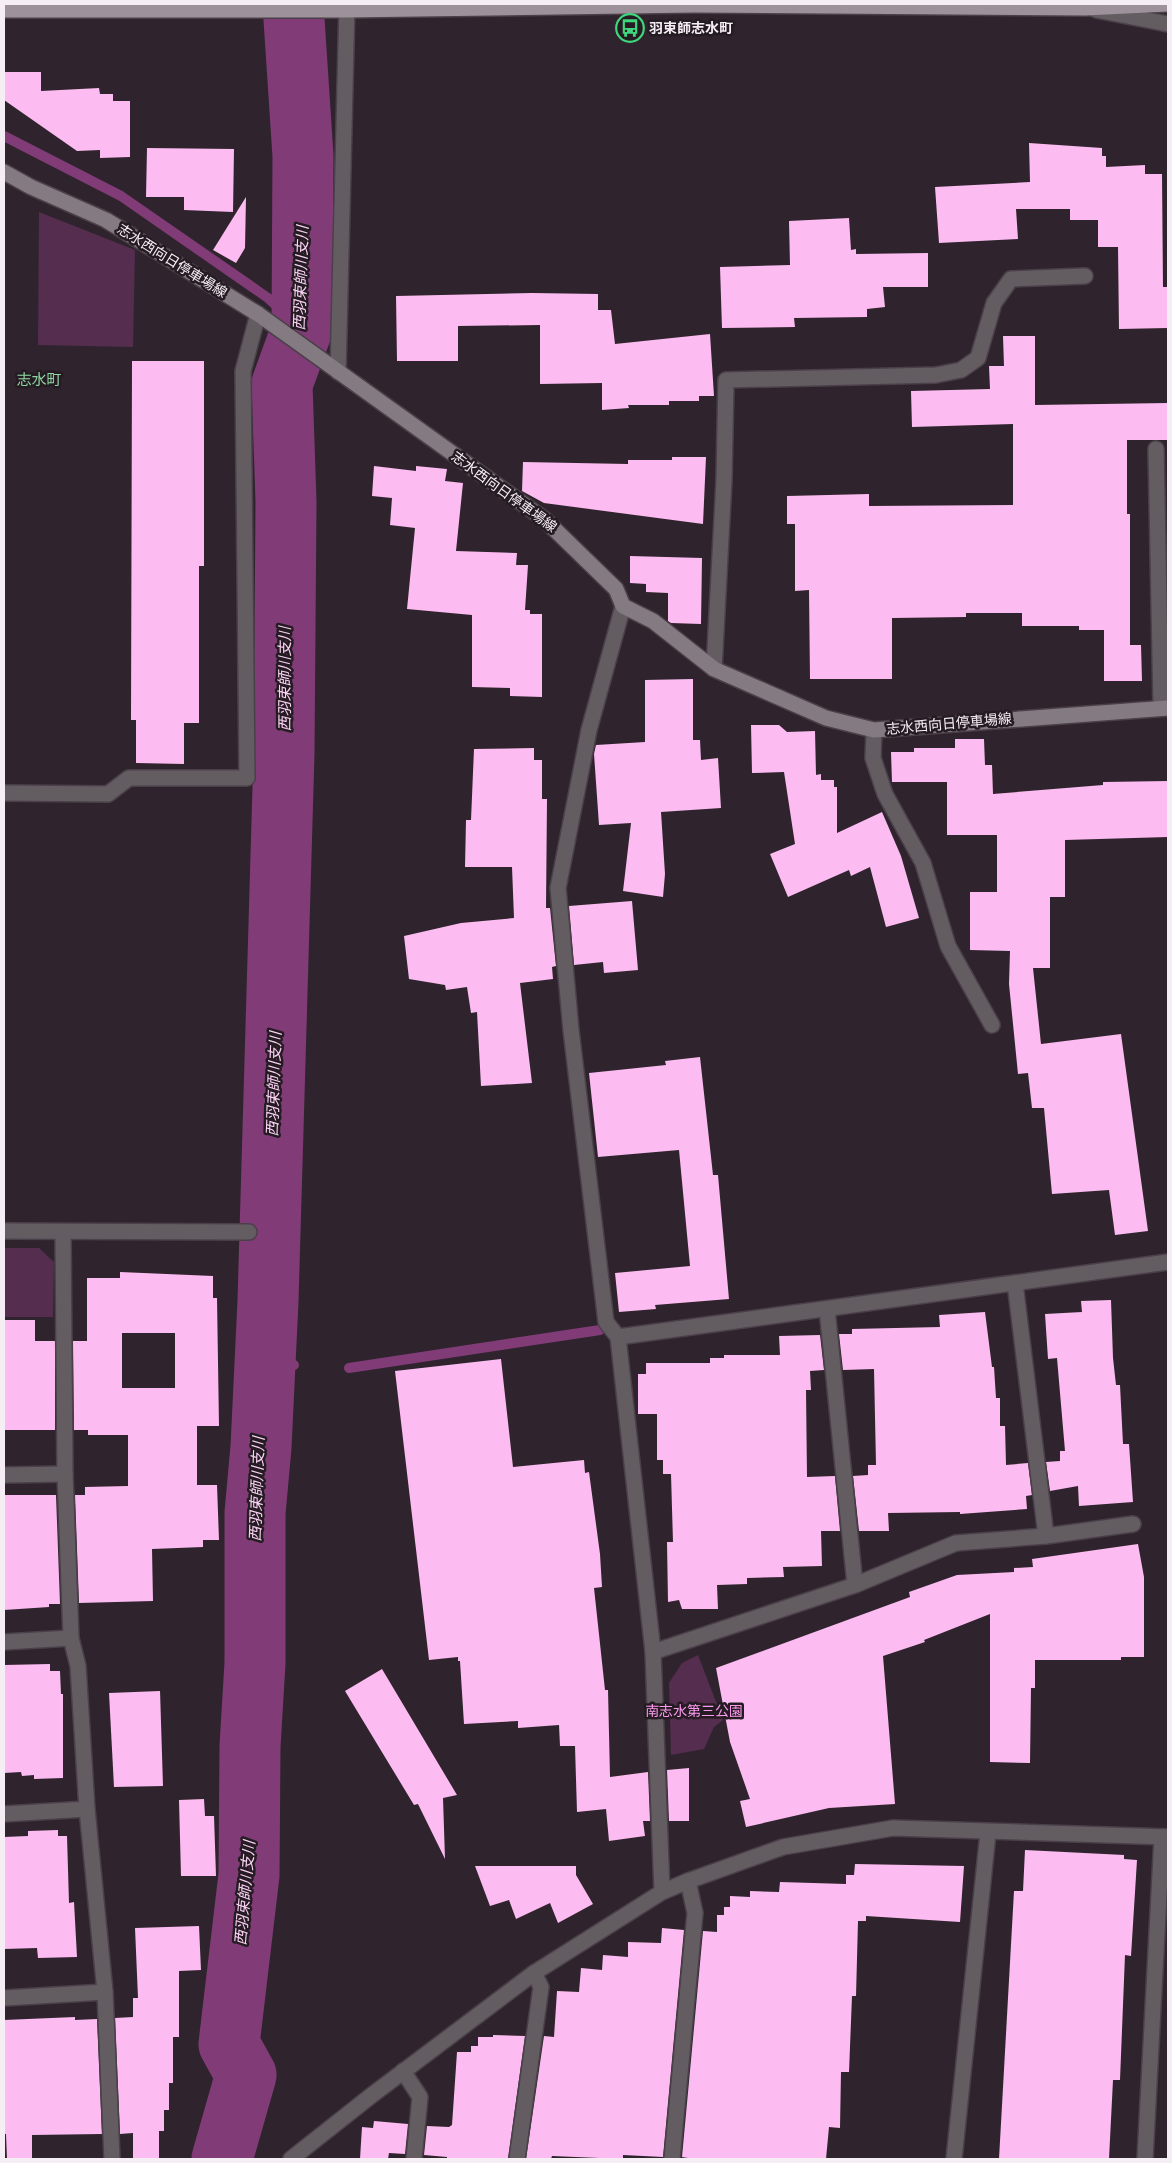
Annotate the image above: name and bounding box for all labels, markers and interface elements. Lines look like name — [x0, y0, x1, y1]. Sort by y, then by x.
bus stop icon: 羽束師志水町 — [615, 13, 645, 43]
place label: 羽束師志水町 — [649, 19, 733, 38]
street label: 志水西向日停車場線 — [114, 220, 230, 302]
water label: 西羽束師川支川 — [289, 223, 313, 331]
district label: 志水町 — [16, 370, 62, 390]
street label: 志水西向日停車場線 — [447, 447, 561, 537]
water label: 西羽束師川支川 — [275, 625, 295, 732]
street label: 志水西向日停車場線 — [885, 709, 1013, 739]
water label: 西羽束師川支川 — [262, 1029, 286, 1137]
water label: 西羽束師川支川 — [245, 1434, 269, 1542]
park label: 南志水第三公園 — [645, 1702, 743, 1721]
water label: 西羽束師川支川 — [230, 1838, 260, 1946]

